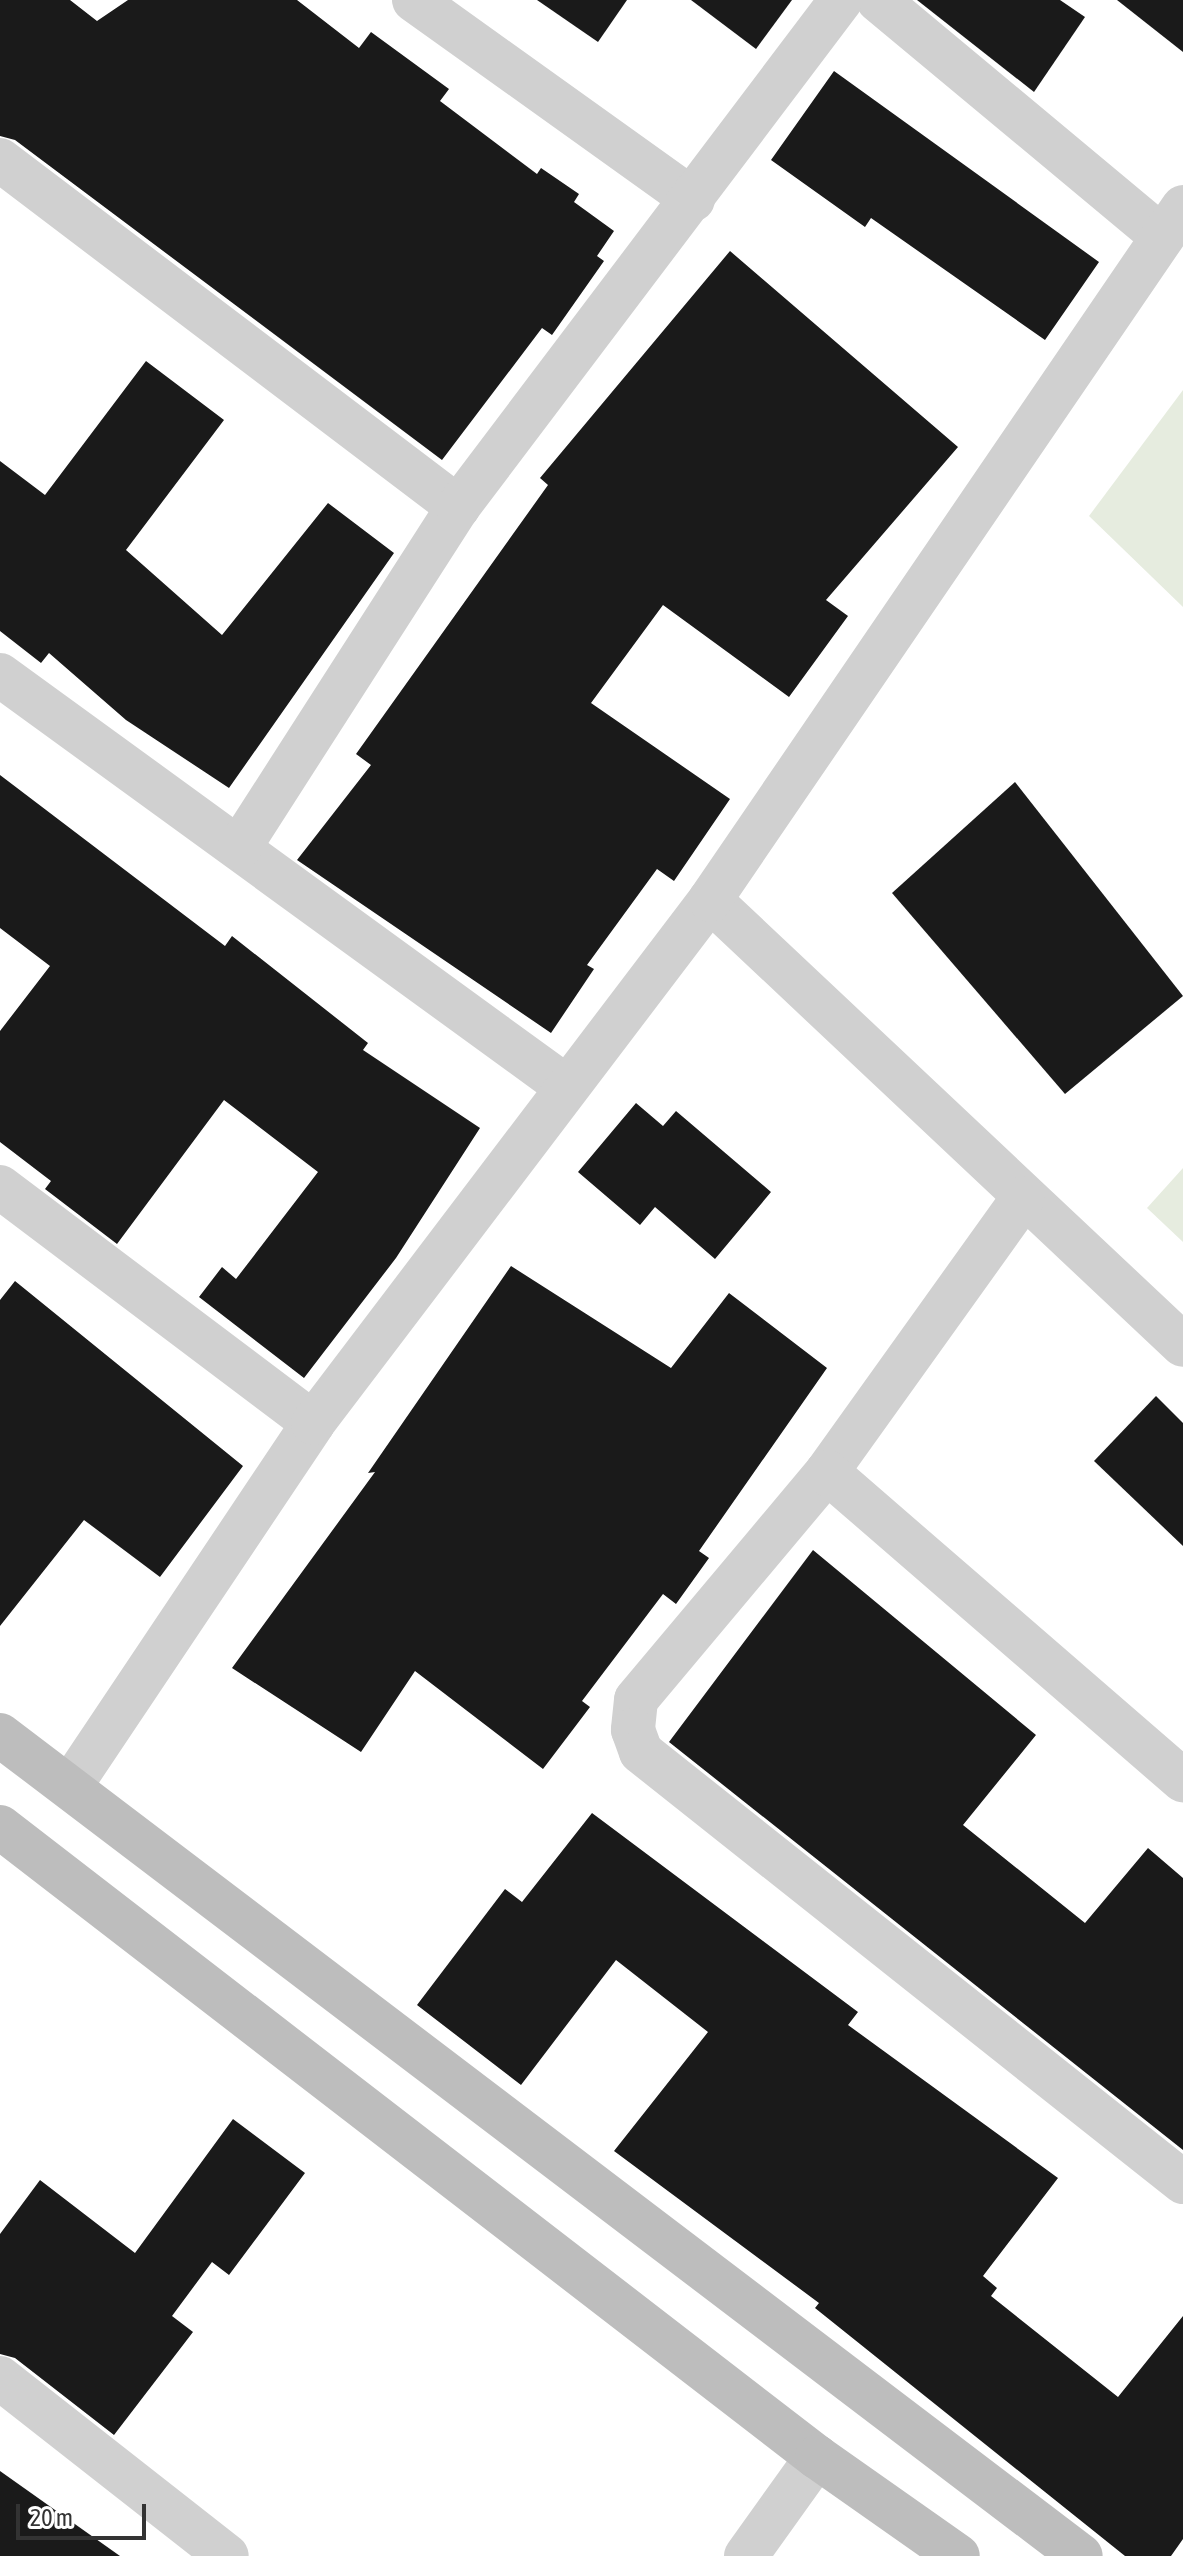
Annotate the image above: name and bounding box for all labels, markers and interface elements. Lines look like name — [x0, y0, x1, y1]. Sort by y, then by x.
scale bar — [20, 2488, 150, 2538]
text: 20 m — [30, 2504, 73, 2531]

